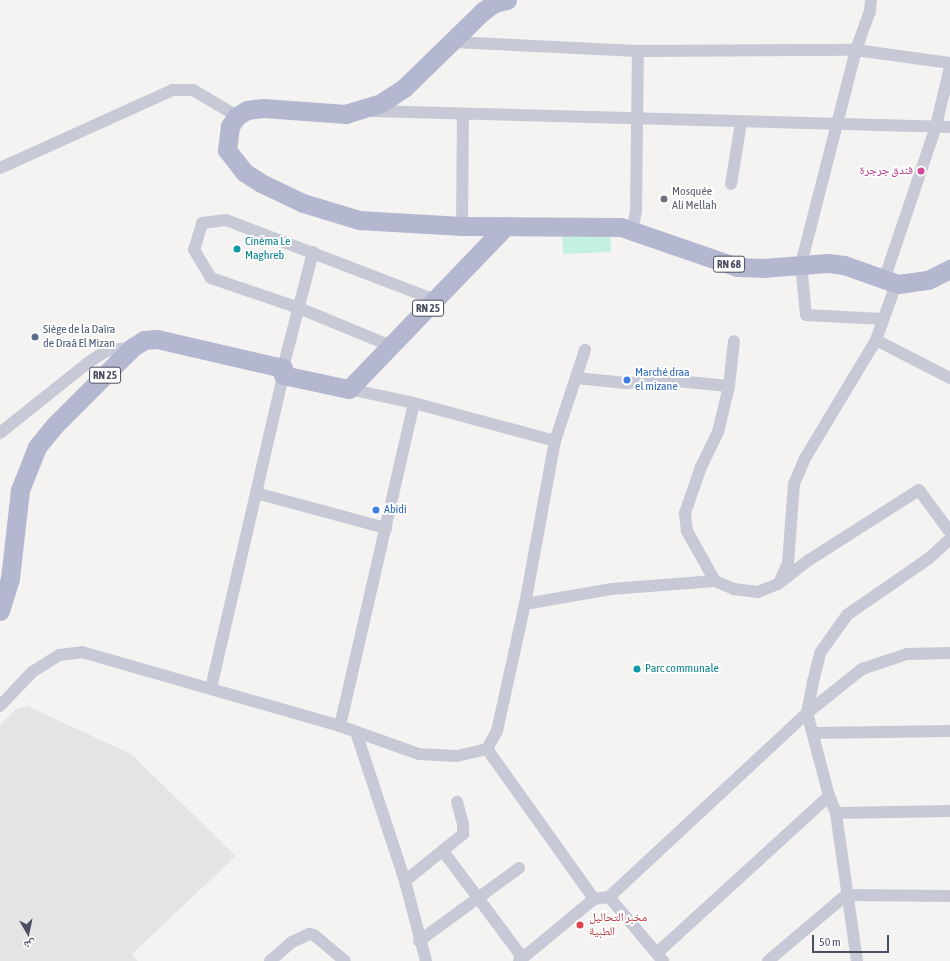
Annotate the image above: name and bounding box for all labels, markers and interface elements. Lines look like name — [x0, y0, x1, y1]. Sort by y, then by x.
place label: فندق جرجرة — [860, 164, 913, 178]
marker: فندق جرجرة — [916, 166, 926, 176]
place label: Mosquée Ali Mellah — [672, 185, 717, 213]
marker: Mosquée Ali Mellah — [659, 194, 669, 204]
place label: Cinéma Le Maghreb — [245, 235, 290, 263]
marker: Cinéma Le Maghreb — [232, 244, 242, 254]
road number: RN 68 — [713, 255, 745, 273]
road number: RN 25 — [412, 299, 444, 317]
place label: Siège de la Daïra de Draâ El Mizan — [43, 323, 115, 351]
marker: Siège de la Daïra de Draâ El Mizan — [30, 332, 40, 342]
road number: RN 25 — [89, 366, 121, 384]
place label: Marché draa el mizane — [635, 366, 690, 394]
marker: Marché draa el mizane — [622, 375, 632, 385]
place label: Abidi — [384, 503, 407, 517]
marker: Abidi — [371, 505, 381, 515]
place label: Parc communale — [645, 662, 719, 676]
marker: Parc communale — [632, 664, 642, 674]
place label: مخبر التحاليل الطبية — [589, 911, 647, 939]
north arrow — [8, 913, 48, 953]
marker: مخبر التحاليل الطبية — [574, 919, 586, 931]
scale bar — [814, 927, 891, 953]
text: 50 m — [819, 935, 841, 949]
text: ش — [23, 938, 37, 952]

